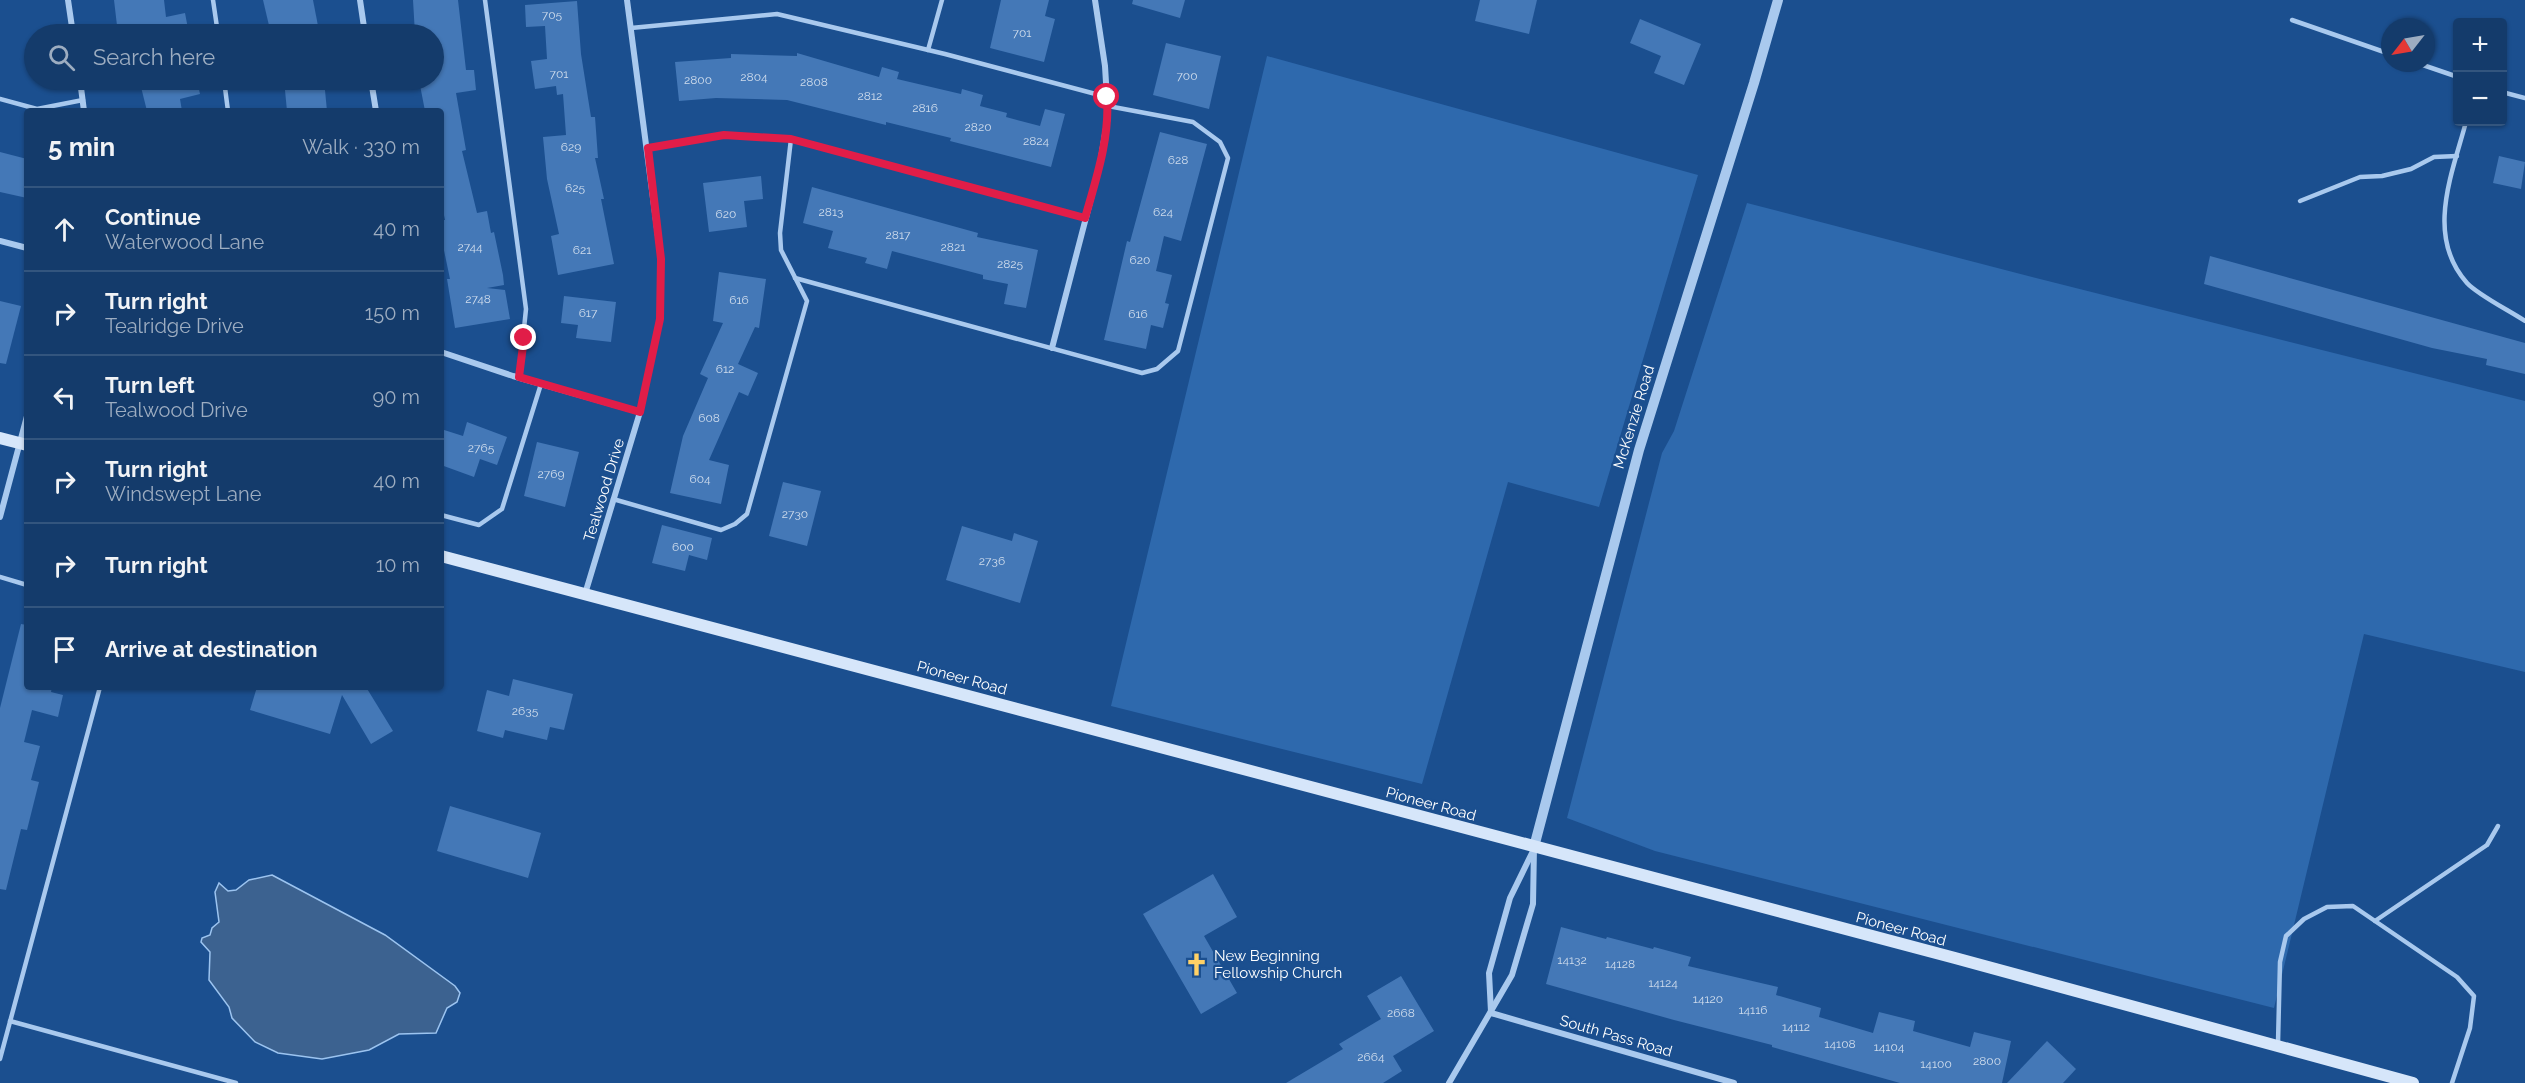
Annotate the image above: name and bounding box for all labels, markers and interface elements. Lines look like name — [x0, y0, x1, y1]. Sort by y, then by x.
house number: 705 — [542, 8, 563, 22]
north arrow — [2381, 18, 2435, 72]
map controls — [2453, 18, 2507, 126]
button: + — [2453, 18, 2507, 72]
search box — [24, 24, 444, 90]
house number: 701 — [1013, 26, 1031, 40]
icon: search — [45, 41, 78, 74]
text: Search here — [93, 44, 215, 70]
house number: 701 — [550, 67, 568, 81]
house number: 700 — [1176, 69, 1198, 83]
house number: 2804 — [740, 70, 768, 84]
button: − — [2453, 72, 2507, 126]
house number: 2800 — [684, 73, 712, 87]
house number: 2808 — [800, 75, 828, 89]
route start — [1093, 83, 1119, 109]
house number: 2812 — [858, 89, 882, 103]
house number: 2816 — [912, 101, 938, 115]
house number: 2820 — [965, 120, 991, 134]
text: 5 min — [48, 132, 115, 162]
house number: 2824 — [1023, 134, 1050, 148]
text: Walk · 330 m — [302, 135, 420, 159]
house number: 629 — [561, 140, 581, 154]
house number: 628 — [1168, 153, 1188, 167]
house number: 625 — [565, 181, 585, 195]
text: Continue — [105, 204, 201, 230]
house number: 2813 — [819, 205, 843, 219]
house number: 624 — [1153, 205, 1173, 219]
house number: 620 — [716, 207, 736, 221]
icon: ahead — [48, 213, 81, 246]
text: 40 m — [373, 217, 420, 241]
house number: 2817 — [886, 228, 911, 242]
text: Waterwood Lane — [105, 230, 264, 254]
house number: 2744 — [457, 240, 483, 254]
house number: 2821 — [941, 240, 965, 254]
house number: 621 — [573, 243, 591, 257]
house number: 620 — [1130, 253, 1150, 267]
house number: 2825 — [997, 257, 1024, 271]
text: Turn right — [105, 288, 208, 314]
house number: 2748 — [465, 292, 491, 306]
house number: 616 — [729, 293, 749, 307]
icon: right — [48, 297, 81, 330]
text: 150 m — [365, 301, 420, 325]
house number: 617 — [579, 306, 598, 320]
house number: 616 — [1128, 307, 1148, 321]
text: Tealridge Drive — [105, 314, 244, 338]
route end — [510, 324, 536, 350]
house number: 612 — [716, 362, 734, 376]
street label: McKenzie Road — [1610, 363, 1658, 471]
text: Turn left — [105, 372, 195, 398]
icon: left — [48, 381, 81, 414]
text: 90 m — [373, 385, 420, 409]
text: Tealwood Drive — [105, 398, 248, 422]
house number: 608 — [698, 411, 720, 425]
street label: Tealwood Drive — [580, 436, 628, 544]
house number: 2765 — [468, 441, 495, 455]
text: Turn right — [105, 456, 208, 482]
icon: right — [48, 465, 81, 498]
house number: 2769 — [538, 467, 564, 481]
text: 40 m — [373, 469, 420, 493]
house number: 604 — [689, 472, 711, 486]
text: Windswept Lane — [105, 482, 261, 506]
house number: 2730 — [782, 507, 808, 521]
house number: 600 — [672, 540, 694, 554]
icon: right — [48, 549, 81, 582]
text: Turn right — [105, 552, 208, 578]
text: 10 m — [376, 553, 420, 577]
house number: 2736 — [979, 554, 1005, 568]
icon: arrive — [48, 633, 81, 666]
text: Arrive at destination — [105, 636, 318, 662]
street label: Pioneer Road — [915, 657, 1009, 699]
house number: 2635 — [512, 704, 539, 718]
street label: Pioneer Road — [1384, 783, 1478, 825]
street label: Pioneer Road — [1854, 908, 1948, 950]
place label: New Beginning Fellowship Church — [1214, 947, 1342, 982]
church icon: New Beginning Fellowship Church — [1183, 952, 1209, 978]
house number: 14132 — [1557, 953, 1587, 967]
house number: 14128 — [1605, 957, 1635, 971]
house number: 14124 — [1648, 976, 1678, 990]
house number: 14120 — [1693, 992, 1723, 1006]
house number: 14116 — [1738, 1003, 1768, 1017]
house number: 2668 — [1387, 1006, 1415, 1020]
street label: South Pass Road — [1558, 1011, 1674, 1061]
house number: 14112 — [1782, 1020, 1810, 1034]
house number: 14108 — [1824, 1037, 1856, 1051]
house number: 14104 — [1874, 1040, 1905, 1054]
house number: 2664 — [1357, 1050, 1385, 1064]
house number: 2800 — [1973, 1054, 2001, 1068]
house number: 14100 — [1920, 1057, 1952, 1071]

